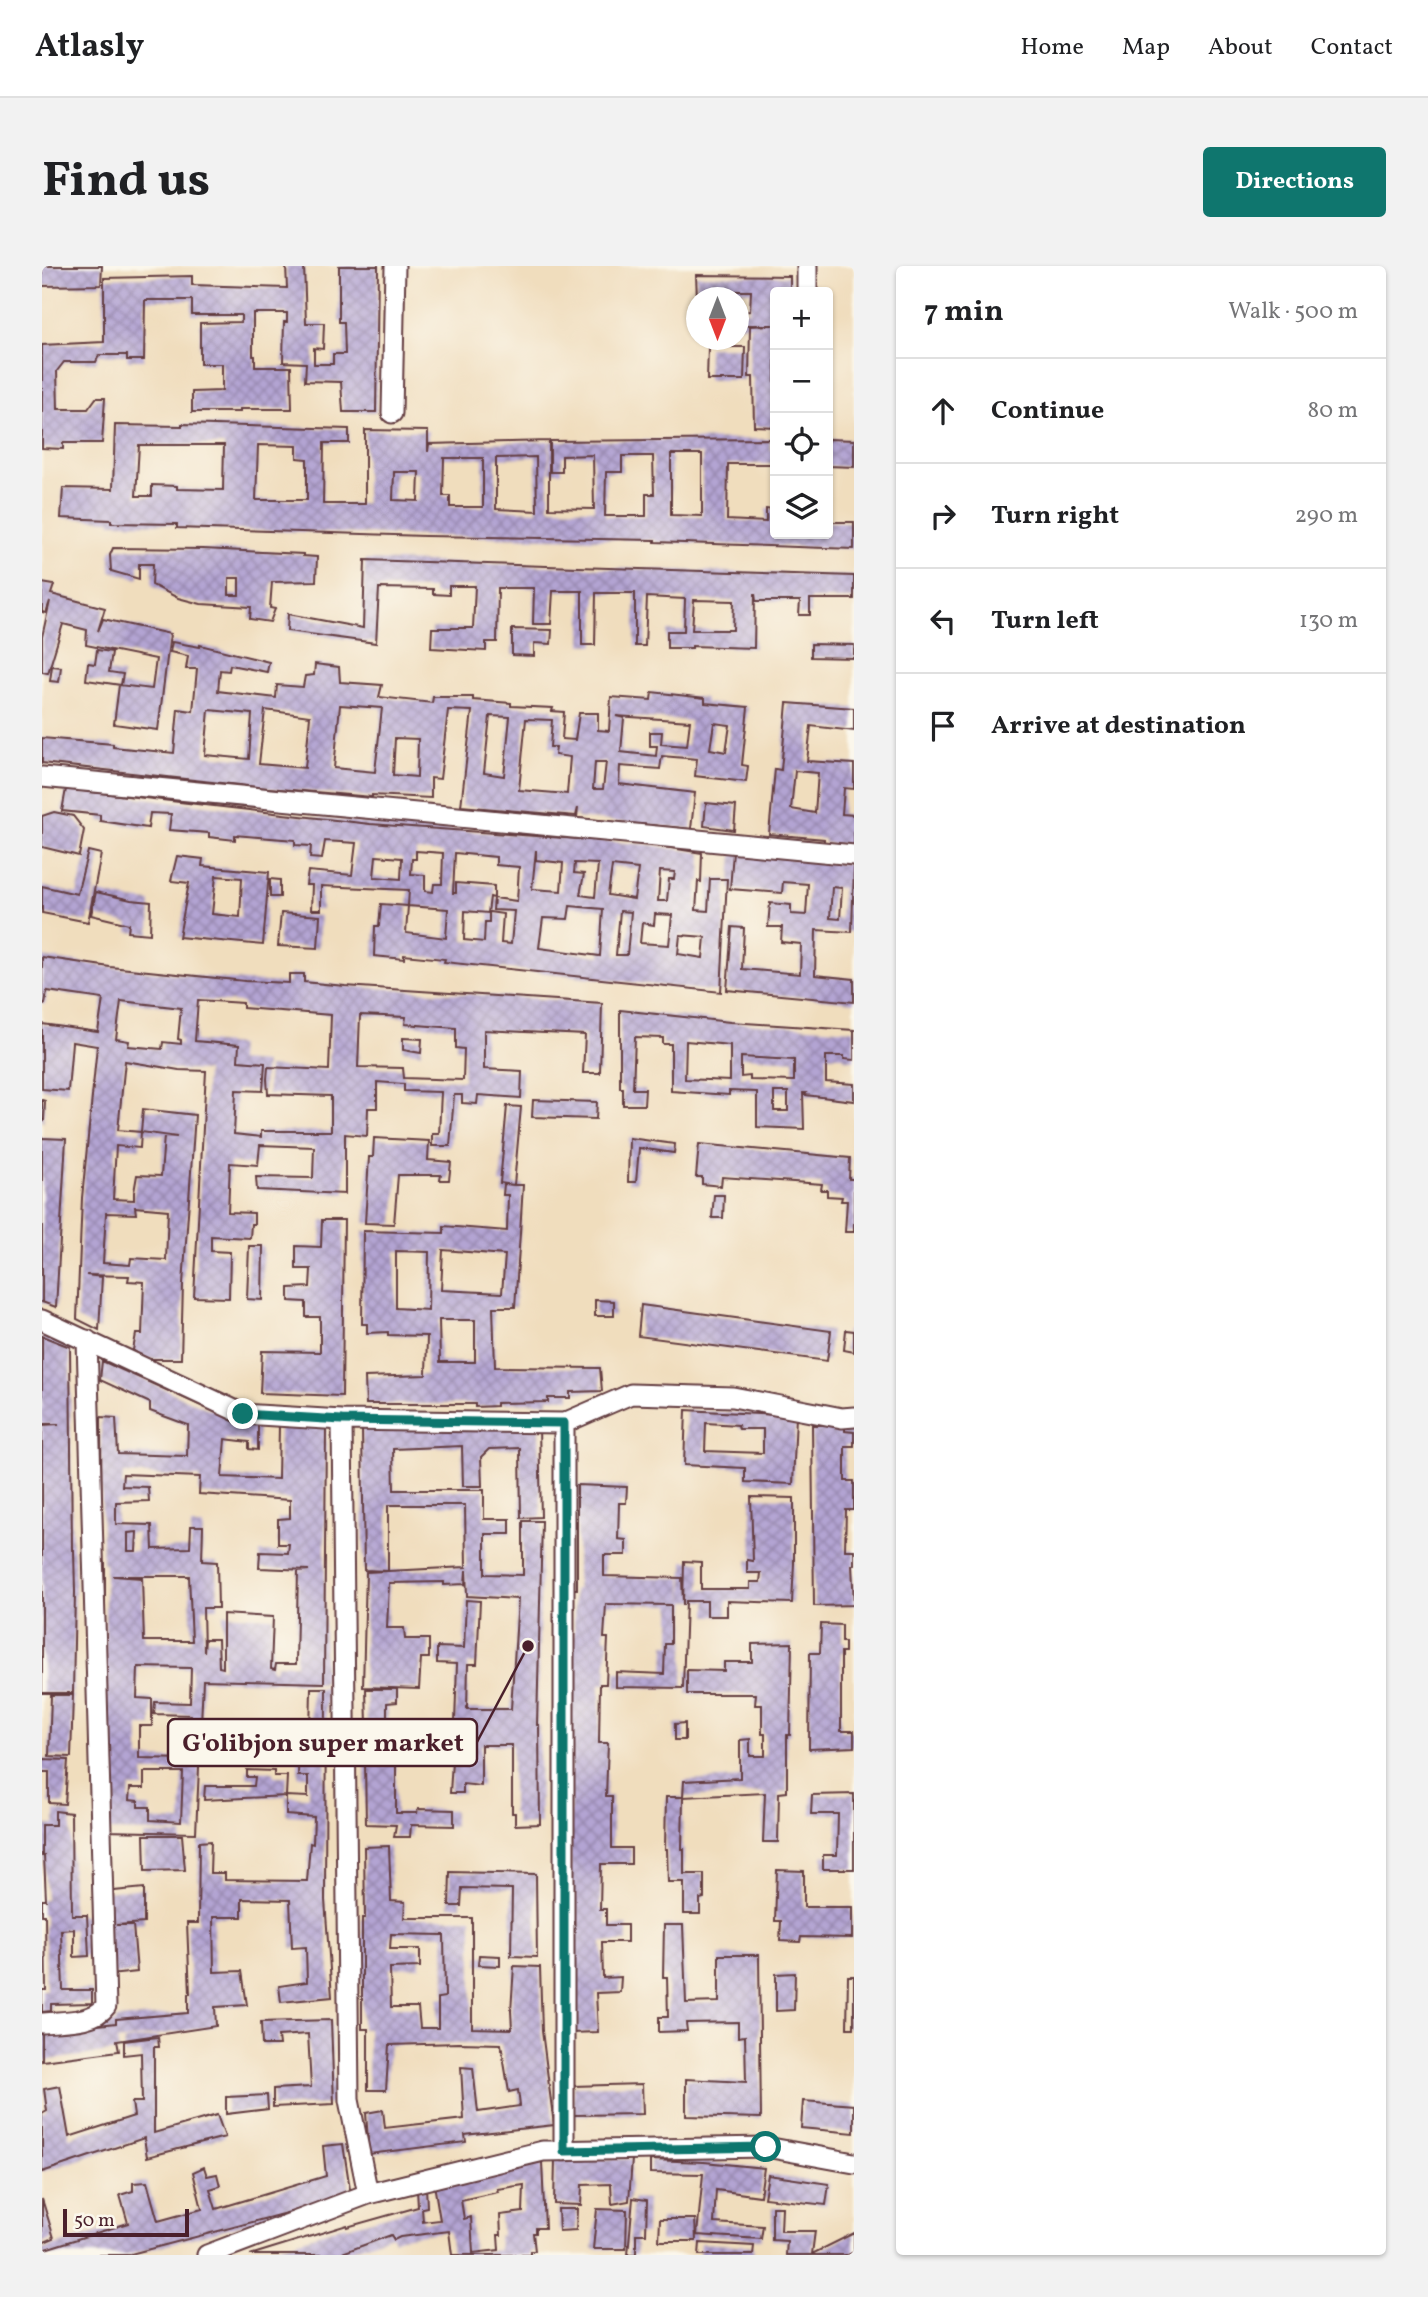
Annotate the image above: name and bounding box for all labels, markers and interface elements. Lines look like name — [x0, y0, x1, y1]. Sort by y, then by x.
text: Atlasly — [35, 25, 144, 71]
text: Home — [1020, 31, 1084, 65]
text: Map — [1122, 31, 1170, 65]
text: About — [1208, 31, 1273, 65]
text: Contact — [1311, 31, 1393, 65]
button: Directions — [1203, 147, 1386, 217]
text: Find us — [42, 148, 210, 217]
north arrow — [686, 287, 749, 350]
map controls — [770, 287, 833, 539]
button: + — [770, 287, 833, 350]
text: 7 min — [924, 291, 1004, 333]
text: Walk · 500 m — [1228, 296, 1358, 328]
button: − — [770, 350, 833, 413]
icon: ahead — [924, 392, 962, 430]
text: Continue — [991, 393, 1104, 429]
text: 80 m — [1308, 395, 1358, 427]
button: locate — [770, 413, 833, 476]
button: layers — [770, 476, 833, 539]
icon: right — [924, 497, 962, 535]
text: Turn right — [991, 498, 1119, 534]
text: 290 m — [1295, 500, 1358, 532]
icon: left — [924, 602, 962, 640]
text: Turn left — [991, 603, 1099, 639]
text: 130 m — [1299, 605, 1358, 637]
icon: arrive — [924, 707, 962, 745]
text: Arrive at destination — [991, 708, 1246, 744]
route end — [227, 1398, 258, 1429]
callout: G'olibjon super market — [168, 1719, 477, 1766]
text: G'olibjon super market — [182, 1726, 464, 1762]
route start — [750, 2131, 781, 2162]
scale bar — [63, 2206, 189, 2238]
text: 50 m — [74, 2208, 115, 2234]

